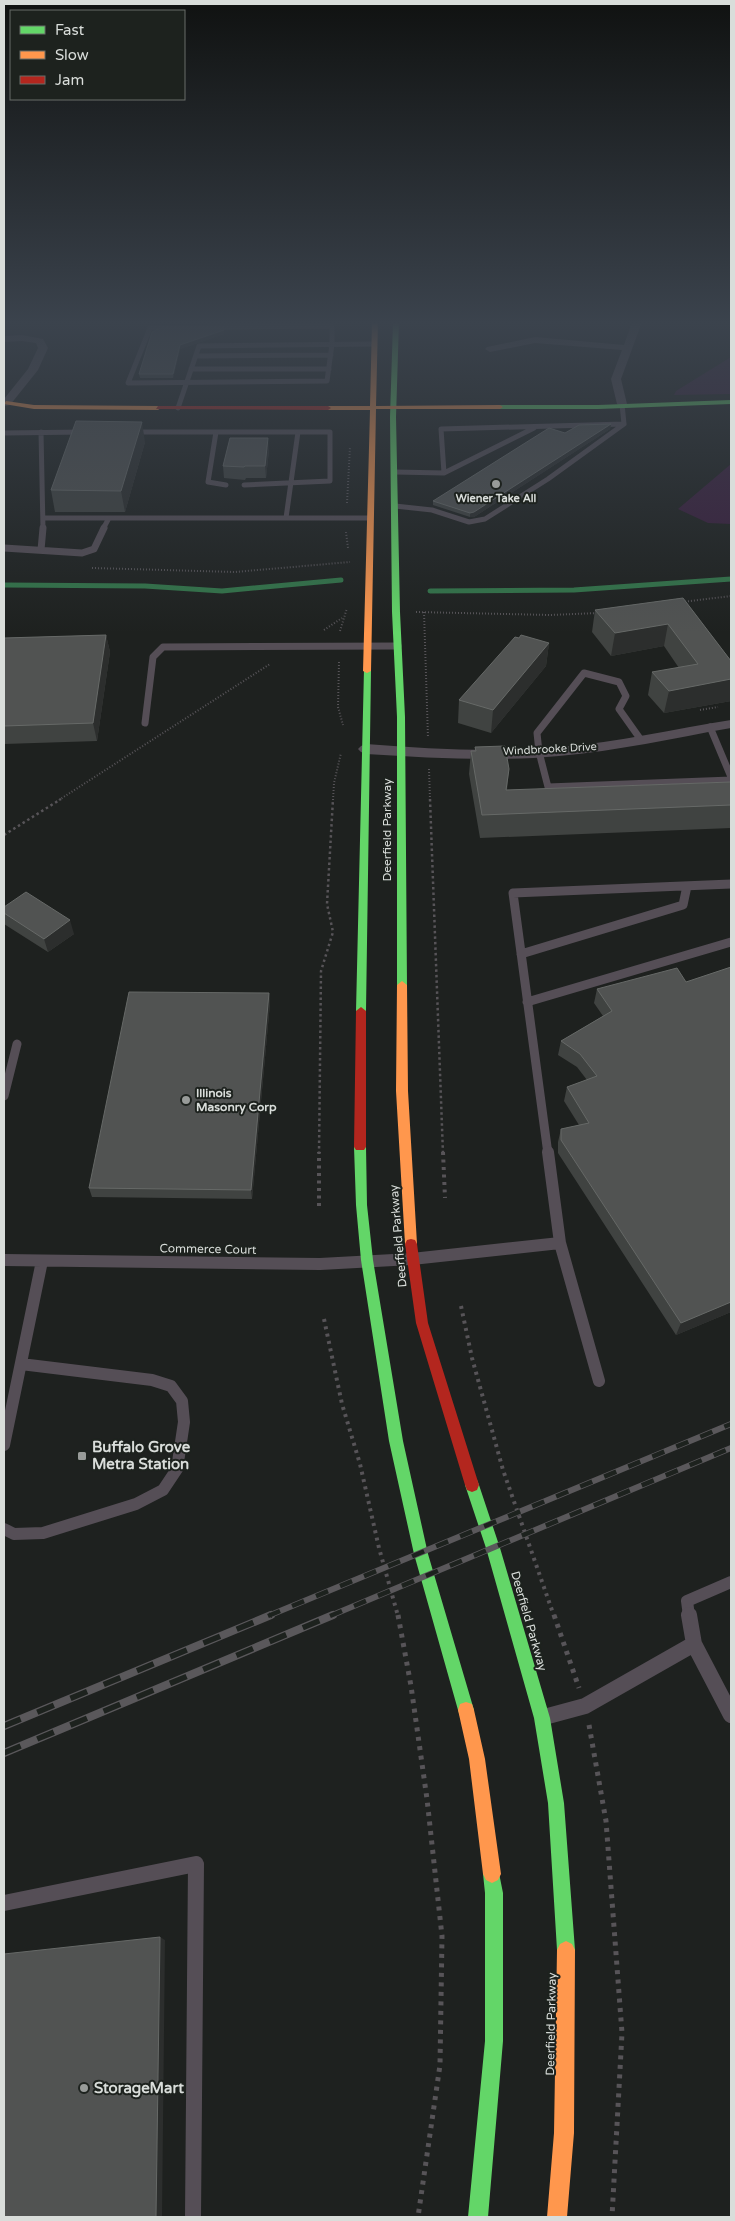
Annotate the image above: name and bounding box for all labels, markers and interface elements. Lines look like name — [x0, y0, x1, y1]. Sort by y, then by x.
legend — [10, 10, 185, 100]
text: Fast — [55, 21, 85, 39]
text: Slow — [55, 46, 89, 64]
text: Jam — [55, 71, 84, 89]
marker: Wiener Take All — [490, 478, 502, 490]
place label: Wiener Take All — [456, 492, 537, 505]
street label: Windbrooke Drive — [503, 740, 597, 758]
street label: Deerfield Parkway — [380, 778, 394, 882]
place label: Illinois Masonry Corp — [196, 1086, 277, 1115]
marker: Illinois Masonry Corp — [180, 1094, 192, 1106]
street label: Deerfield Parkway — [386, 1183, 409, 1288]
street label: Commerce Court — [159, 1241, 257, 1257]
place label: Buffalo Grove Metra Station — [92, 1438, 191, 1473]
marker: Buffalo Grove Metra Station — [76, 1450, 88, 1462]
street label: Deerfield Parkway — [508, 1569, 550, 1673]
street label: Deerfield Parkway — [543, 1972, 559, 2076]
place label: StorageMart — [94, 2079, 184, 2098]
marker: StorageMart — [78, 2082, 90, 2094]

